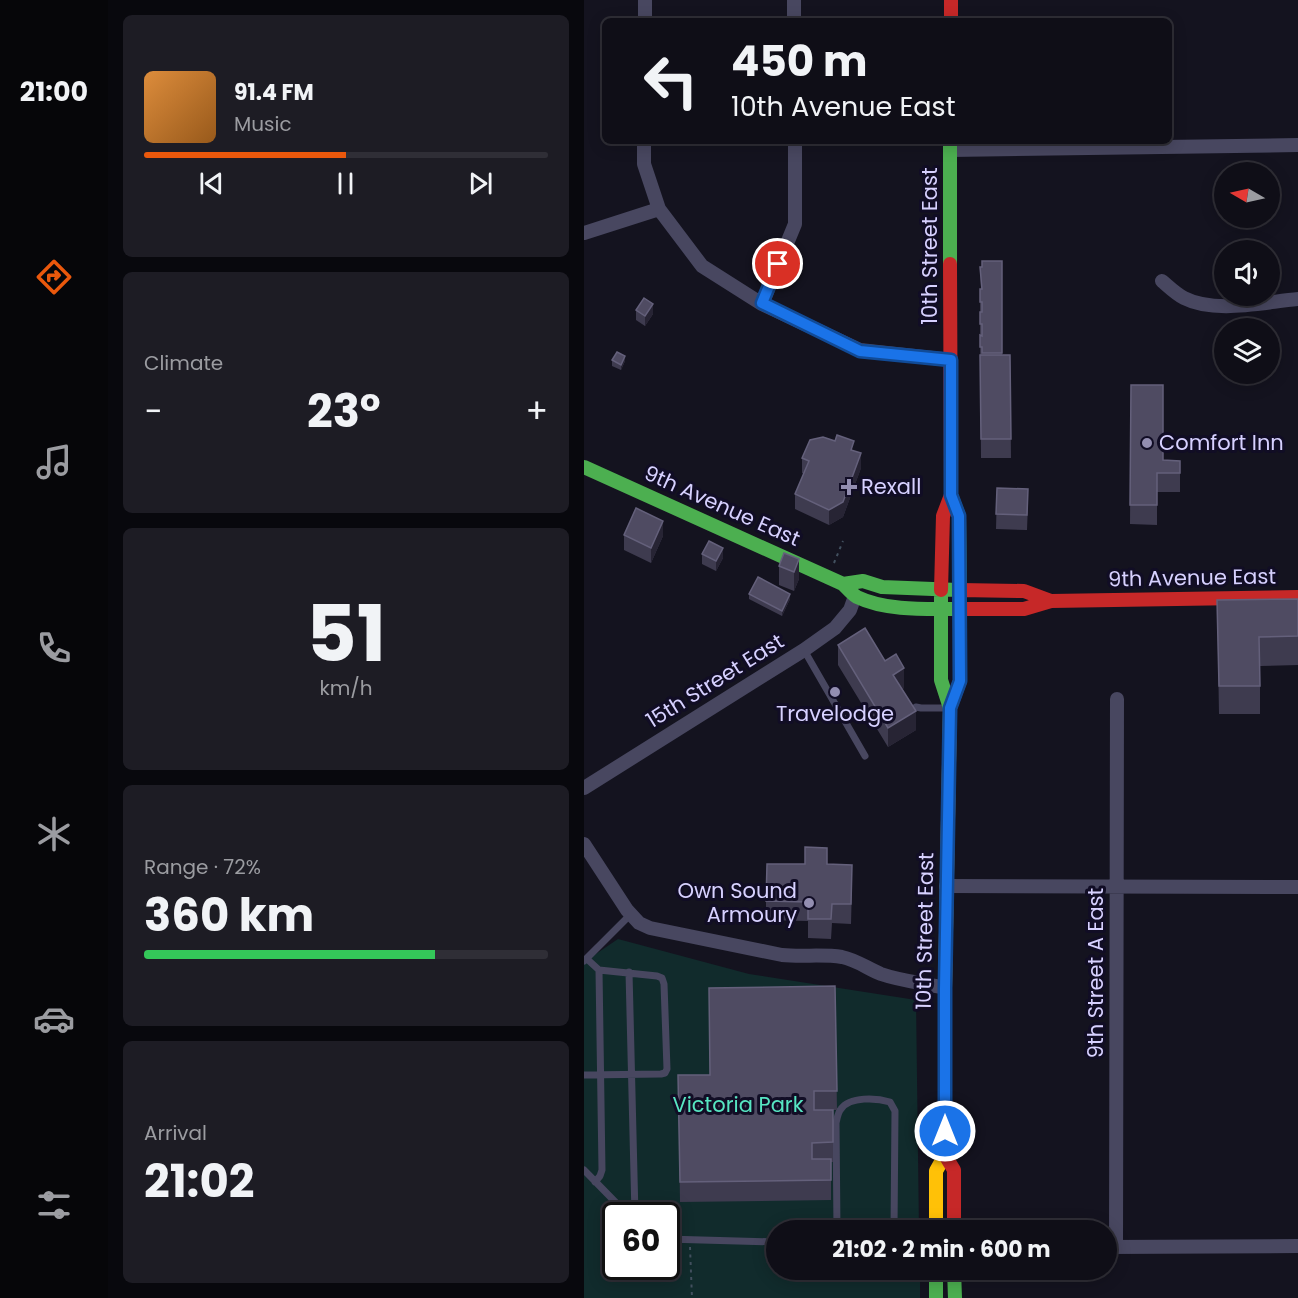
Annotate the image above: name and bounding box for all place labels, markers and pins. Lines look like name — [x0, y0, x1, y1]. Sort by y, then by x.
pin — [752, 238, 803, 289]
place label: Comfort Inn — [1159, 428, 1284, 457]
marker: Comfort Inn — [1140, 436, 1154, 450]
place label: Rexall — [861, 472, 921, 501]
marker: Rexall — [842, 480, 856, 494]
marker: Travelodge — [828, 685, 842, 699]
place label: Travelodge — [776, 699, 894, 728]
place label: Own Sound Armoury — [677, 876, 797, 929]
marker: Own Sound Armoury — [802, 896, 816, 910]

